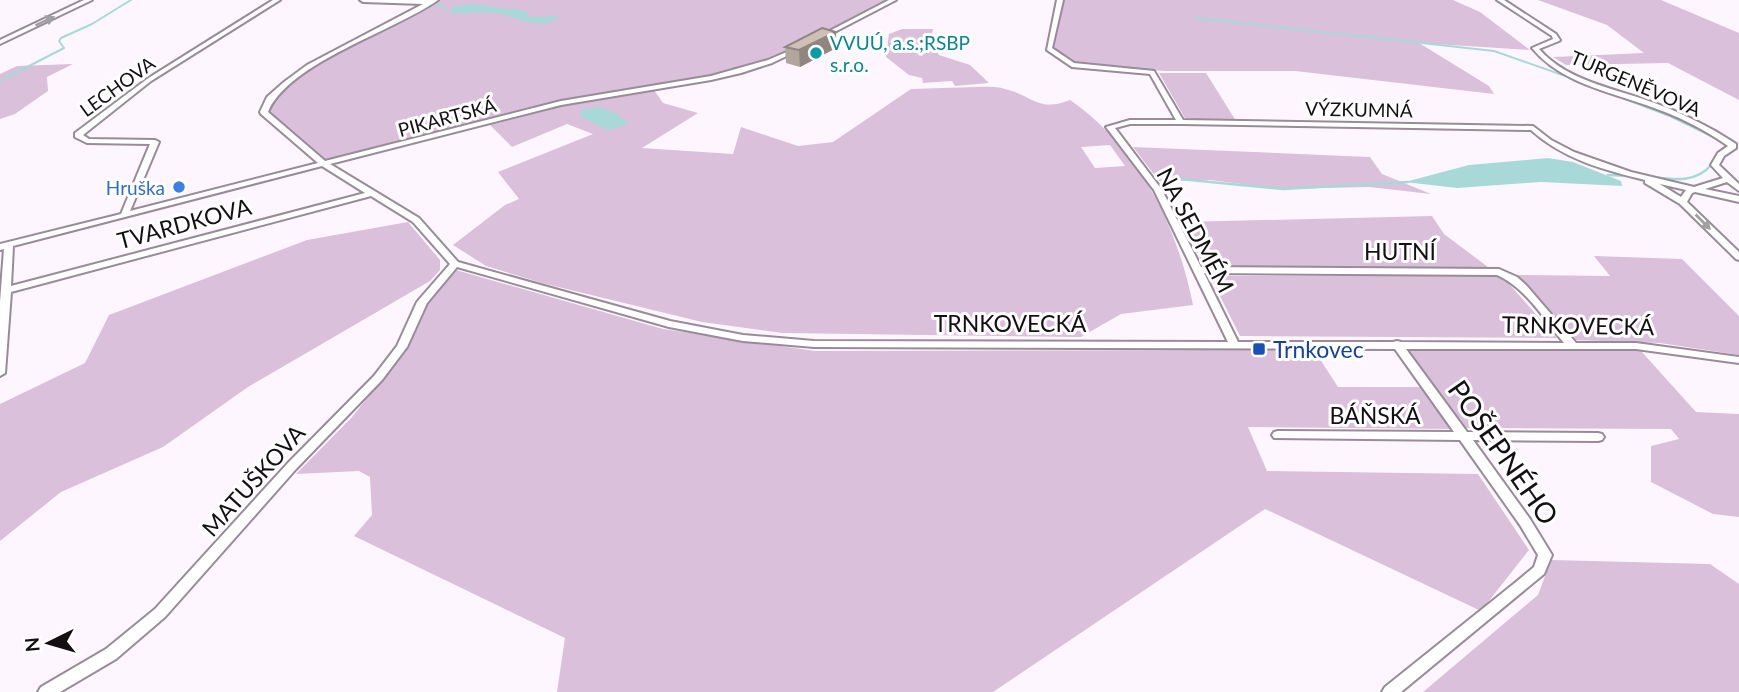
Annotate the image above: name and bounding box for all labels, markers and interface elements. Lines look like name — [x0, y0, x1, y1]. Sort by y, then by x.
one-way arrow — [35, 15, 55, 27]
place label: VVUÚ, a.s.;RSBP s.r.o. — [830, 31, 970, 76]
marker: VVUÚ, a.s.;RSBP s.r.o. — [808, 45, 824, 61]
street label: TURGENĚVOVA — [1567, 45, 1705, 121]
street label: LECHOVA — [75, 51, 159, 121]
street label: PIKARTSKÁ — [395, 93, 499, 141]
street label: VÝZKUMNÁ — [1305, 97, 1413, 121]
street label: NA SEDMÉM — [1151, 163, 1241, 297]
place label: Hruška — [106, 176, 165, 199]
marker: Hruška — [171, 179, 187, 195]
street label: TVARDKOVA — [114, 192, 254, 254]
one-way arrow — [1695, 214, 1711, 230]
street label: HUTNÍ — [1364, 237, 1438, 265]
street label: TRNKOVECKÁ — [934, 309, 1087, 337]
street label: TRNKOVECKÁ — [1502, 310, 1655, 340]
place label: Trnkovec — [1273, 335, 1364, 363]
marker: Trnkovec — [1251, 341, 1267, 357]
street label: POŠEPNÉHO — [1442, 373, 1566, 531]
street label: BÁŇSKÁ — [1329, 401, 1421, 429]
street label: MATUŠKOVA — [196, 418, 311, 542]
north arrow — [14, 608, 84, 678]
text: N — [19, 636, 44, 653]

